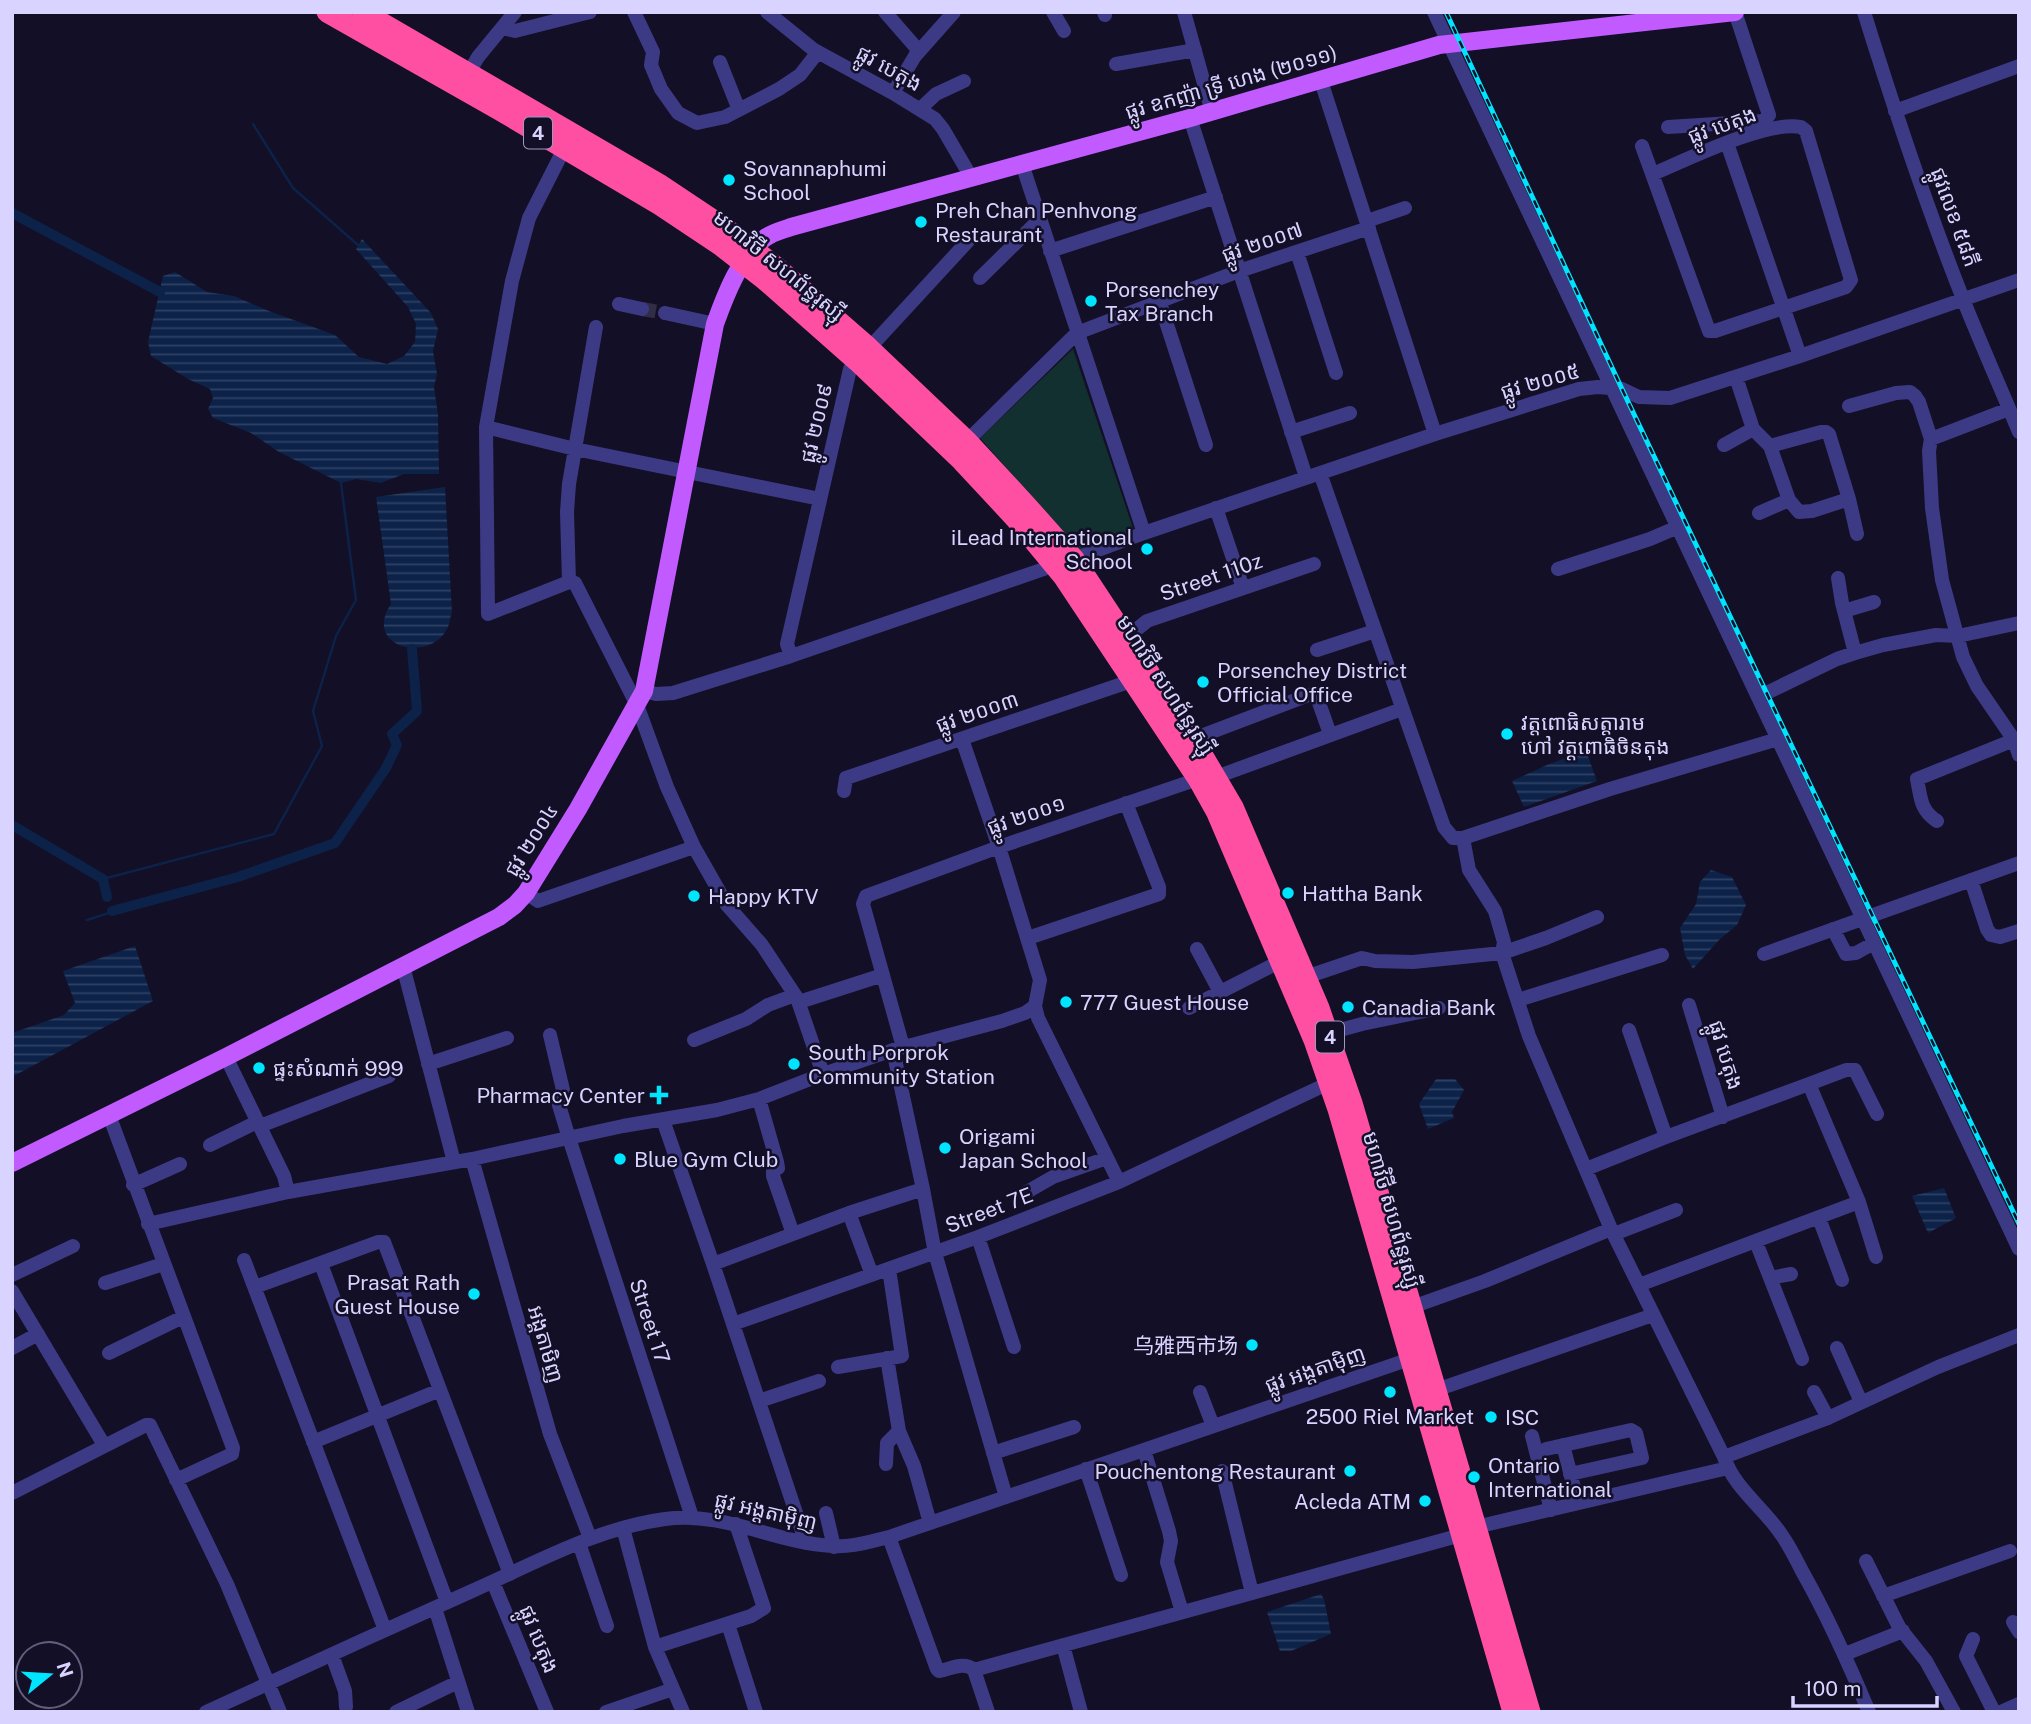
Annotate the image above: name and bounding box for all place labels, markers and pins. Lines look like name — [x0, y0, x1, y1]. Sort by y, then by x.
place label: Sovannaphumi School — [743, 156, 887, 205]
marker: Sovannaphumi School — [721, 172, 737, 188]
place label: Preh Chan Penhvong Restaurant — [935, 198, 1137, 247]
marker: Preh Chan Penhvong Restaurant — [913, 214, 929, 230]
place label: Porsenchey Tax Branch — [1105, 277, 1219, 326]
marker: Porsenchey Tax Branch — [1083, 293, 1099, 309]
place label: iLead International School — [951, 525, 1133, 574]
marker: iLead International School — [1139, 541, 1155, 557]
place label: Porsenchey District Official Office — [1217, 658, 1407, 707]
marker: Porsenchey District Official Office — [1195, 674, 1211, 690]
place label: វត្តពោធិសត្តារាម ហៅ វត្តពោធិចិនតុង — [1521, 710, 1670, 760]
marker: វត្តពោធិសត្តារាម ហៅ វត្តពោធិចិនតុង — [1499, 726, 1515, 742]
place label: Hattha Bank — [1302, 881, 1423, 906]
place label: Happy KTV — [708, 884, 819, 909]
marker: Hattha Bank — [1280, 885, 1296, 901]
marker: Happy KTV — [686, 888, 702, 904]
place label: 777 Guest House — [1080, 990, 1249, 1015]
marker: 777 Guest House — [1058, 994, 1074, 1010]
place label: Canadia Bank — [1362, 995, 1496, 1020]
marker: Canadia Bank — [1340, 999, 1356, 1015]
place label: South Porprok Community Station — [808, 1040, 995, 1089]
place label: ផ្ទះសំណាក់ 999 — [273, 1056, 404, 1082]
marker: South Porprok Community Station — [786, 1056, 802, 1072]
marker: ផ្ទះសំណាក់ 999 — [251, 1060, 267, 1076]
place label: Pharmacy Center — [476, 1083, 645, 1108]
marker: Pharmacy Center — [651, 1087, 667, 1103]
place label: Origami Japan School — [959, 1124, 1088, 1173]
marker: Origami Japan School — [937, 1140, 953, 1156]
place label: Blue Gym Club — [634, 1147, 778, 1172]
marker: Blue Gym Club — [612, 1151, 628, 1167]
place label: Prasat Rath Guest House — [334, 1270, 460, 1319]
marker: Prasat Rath Guest House — [466, 1286, 482, 1302]
place label: 乌雅西市场 — [1133, 1333, 1238, 1358]
marker: 乌雅西市场 — [1244, 1337, 1260, 1353]
marker: 2500 Riel Market — [1382, 1384, 1398, 1400]
place label: 2500 Riel Market — [1306, 1404, 1474, 1429]
place label: ISC — [1505, 1405, 1539, 1430]
marker: ISC — [1483, 1409, 1499, 1425]
place label: Ontario International — [1488, 1453, 1612, 1502]
place label: Pouchentong Restaurant — [1094, 1459, 1336, 1484]
marker: Pouchentong Restaurant — [1342, 1463, 1358, 1479]
marker: Ontario International — [1466, 1469, 1482, 1485]
place label: Acleda ATM — [1294, 1489, 1411, 1514]
marker: Acleda ATM — [1417, 1493, 1433, 1509]

